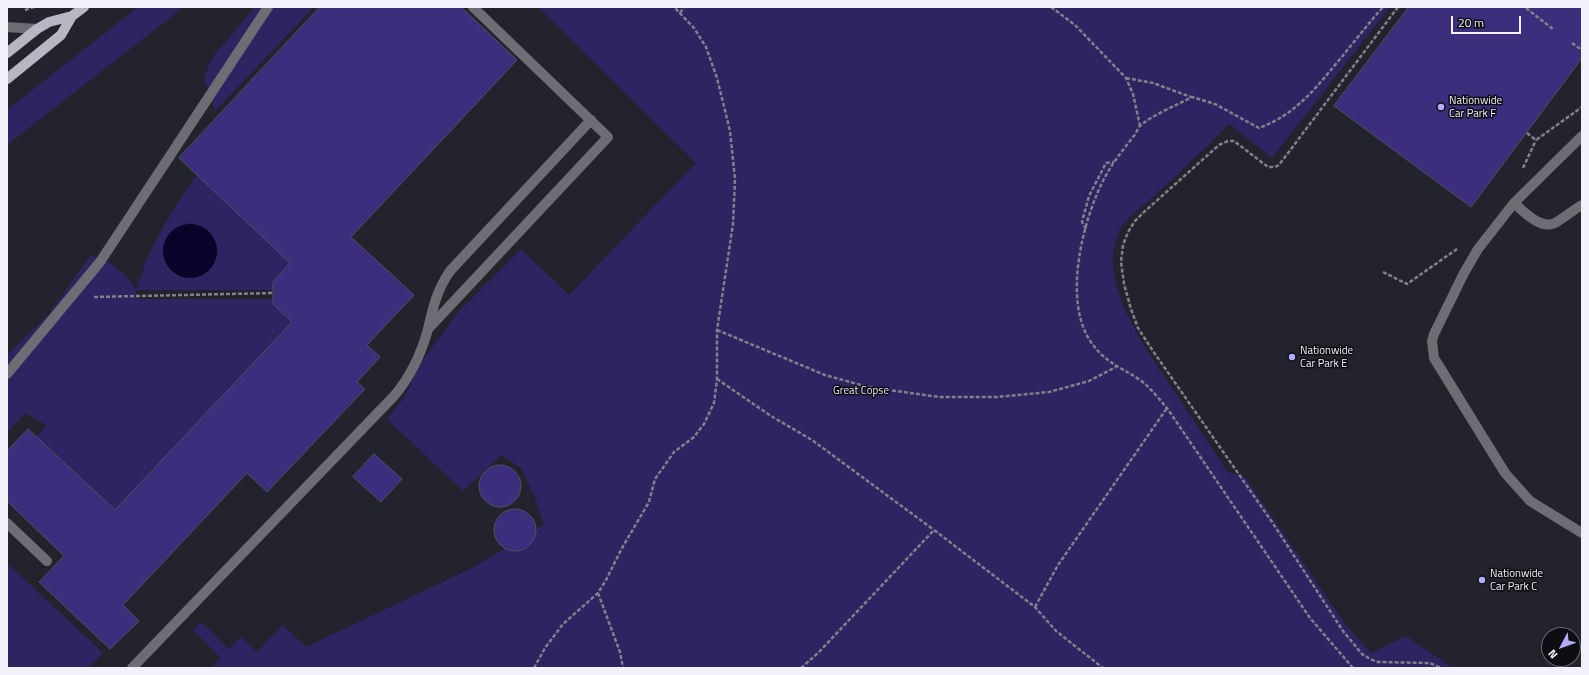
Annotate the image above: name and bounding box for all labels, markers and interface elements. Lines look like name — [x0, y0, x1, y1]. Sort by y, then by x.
scale bar — [1453, 8, 1523, 34]
text: 20 m — [1458, 13, 1484, 32]
place label: Nationwide Car Park F — [1449, 94, 1502, 120]
marker: Nationwide Car Park F — [1436, 102, 1446, 112]
place label: Nationwide Car Park E — [1300, 344, 1353, 370]
marker: Nationwide Car Park E — [1287, 352, 1297, 362]
park label: Great Copse — [833, 384, 889, 398]
place label: Nationwide Car Park C — [1490, 567, 1543, 593]
marker: Nationwide Car Park C — [1477, 575, 1487, 585]
north arrow — [1541, 627, 1581, 667]
text: N — [1544, 646, 1561, 662]

